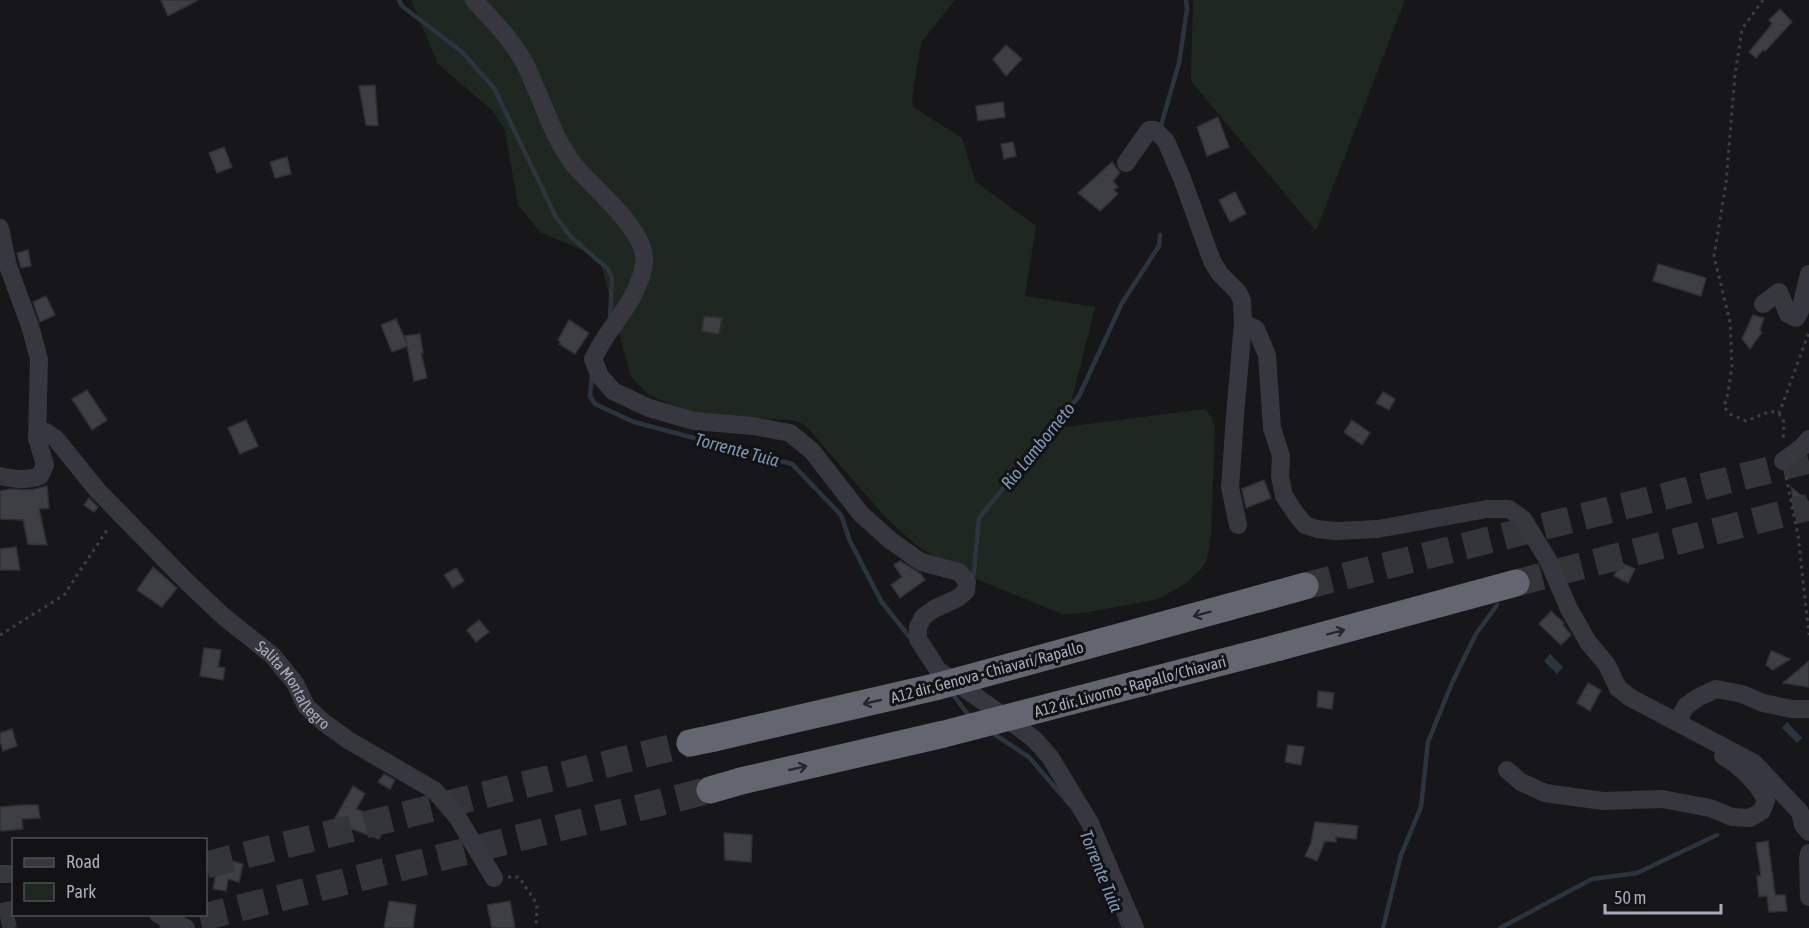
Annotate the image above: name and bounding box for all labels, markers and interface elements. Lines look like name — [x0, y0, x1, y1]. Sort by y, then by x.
water label: Rio Lamborneto — [996, 398, 1079, 493]
water label: Torrente Tuia — [693, 428, 782, 471]
one-way arrow — [1193, 609, 1212, 620]
one-way arrow — [1326, 626, 1345, 637]
street label: Salita Montallegro — [252, 637, 333, 733]
street label: A12 dir. Genova - Chiavari/Rapallo — [889, 638, 1086, 707]
street label: A12 dir. Livorno - Rapallo/Chiavari — [1032, 652, 1228, 721]
one-way arrow — [862, 696, 881, 708]
one-way arrow — [788, 761, 807, 773]
water label: Torrente Tuia — [1076, 827, 1128, 915]
legend — [12, 838, 207, 916]
text: Road — [66, 851, 100, 872]
scale bar — [1605, 877, 1720, 915]
text: Park — [66, 881, 96, 902]
text: 50 m — [1614, 887, 1646, 908]

